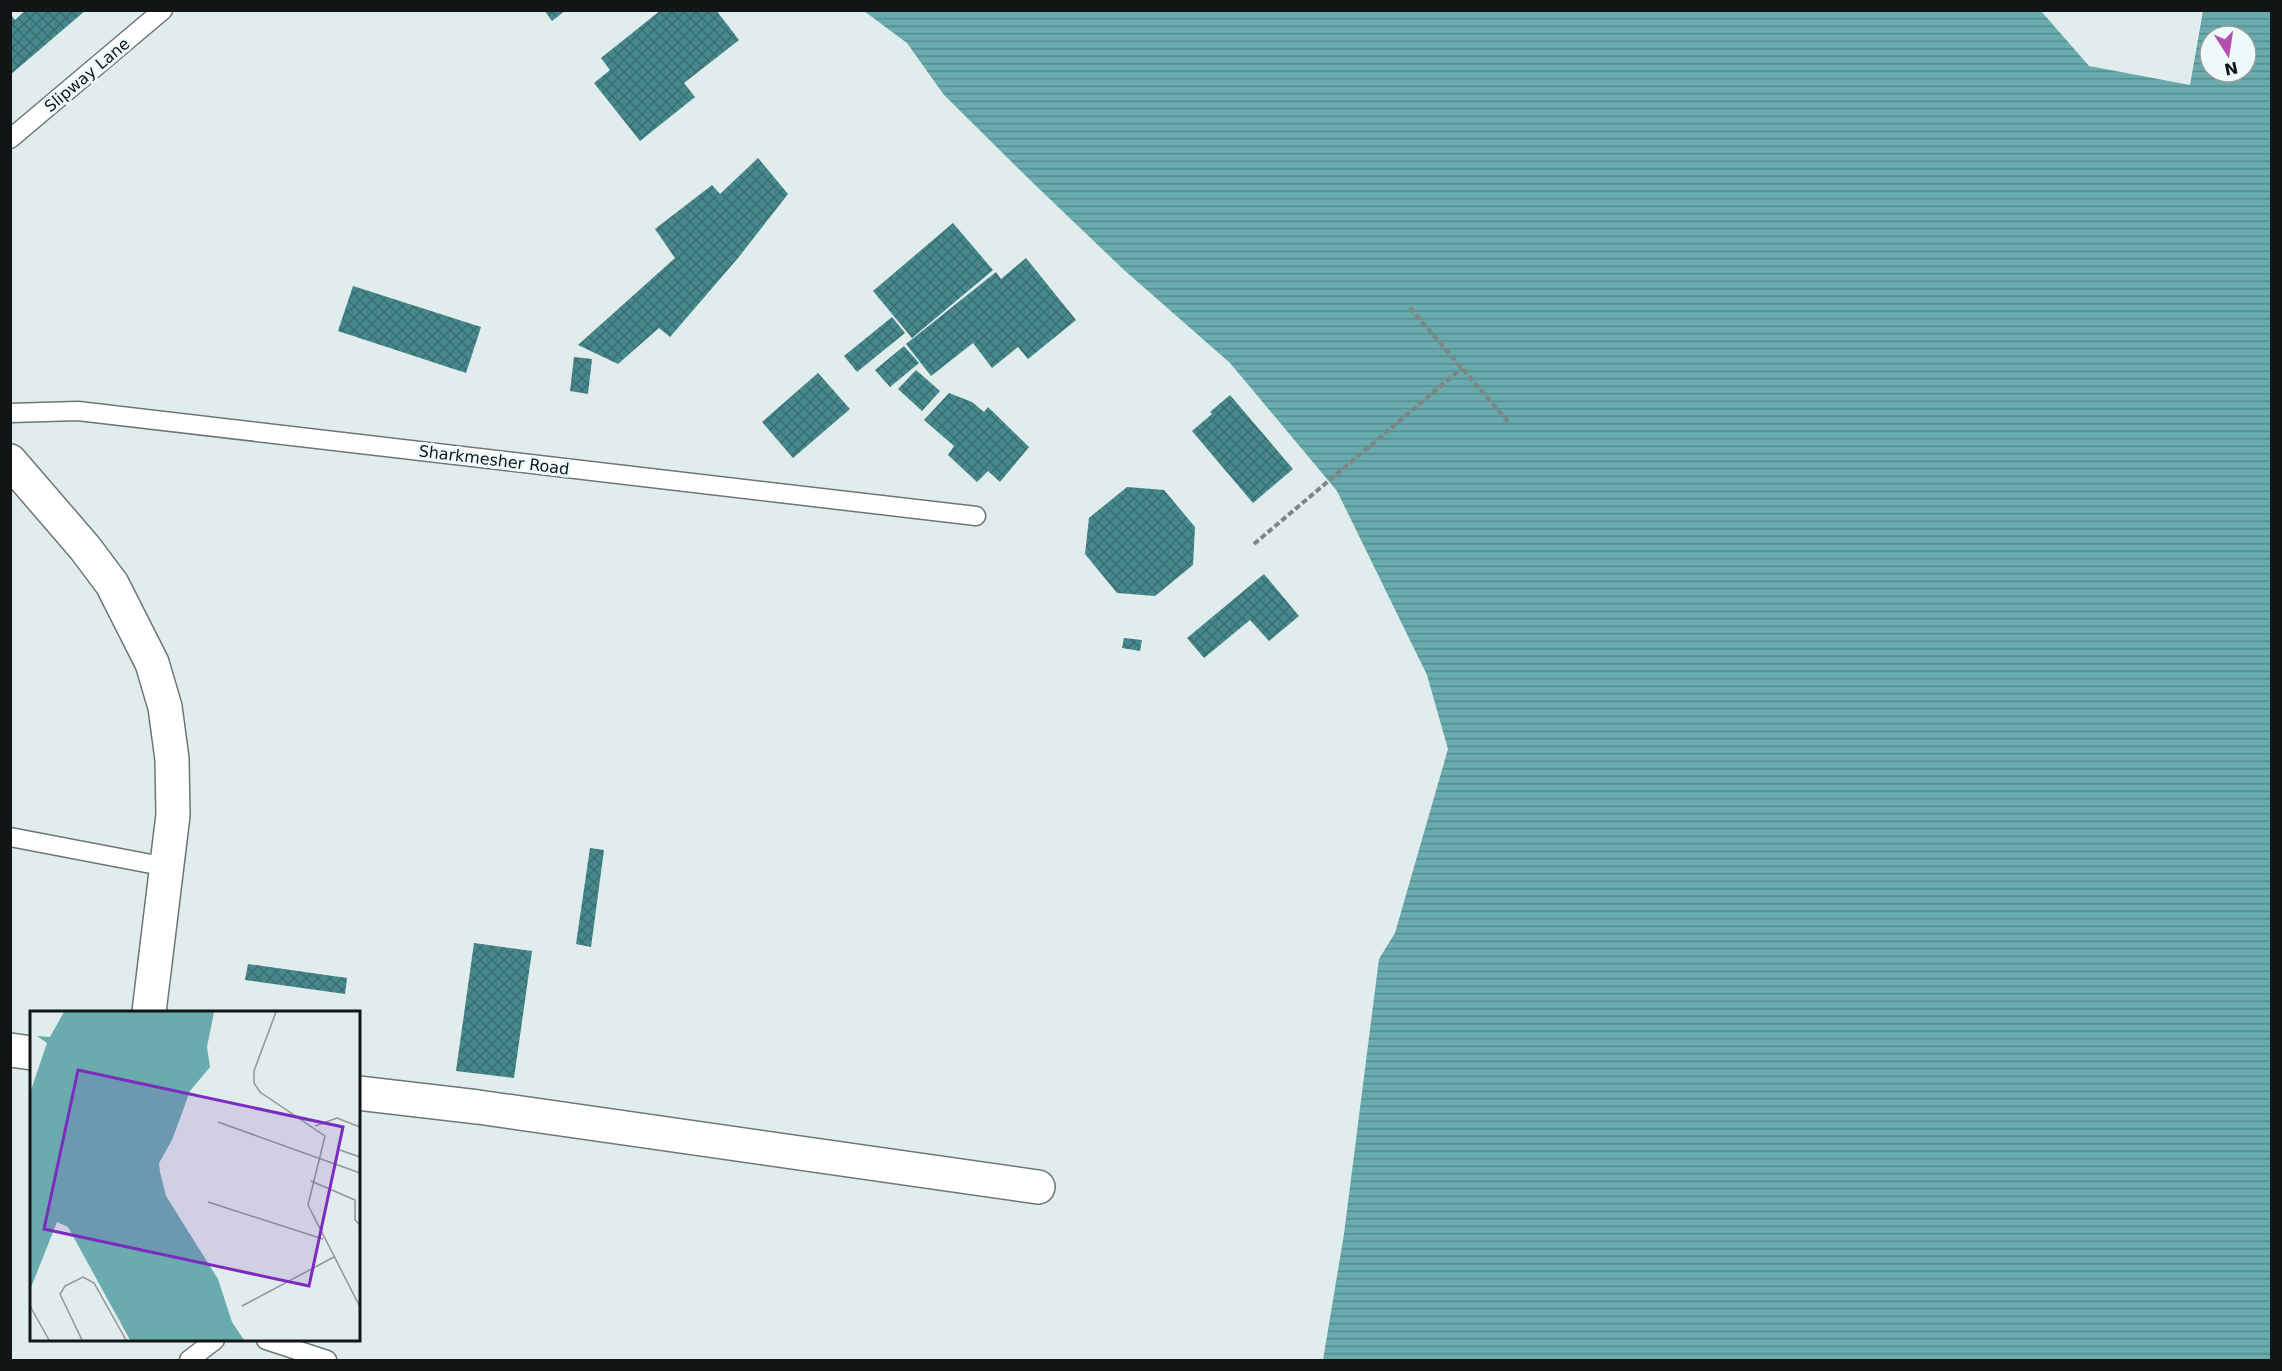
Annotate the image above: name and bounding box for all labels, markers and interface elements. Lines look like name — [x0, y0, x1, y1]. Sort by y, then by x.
north arrow — [2198, 24, 2258, 84]
street label: Slipway Lane — [41, 34, 133, 116]
text: N — [2222, 57, 2240, 79]
street label: Sharkmesher Road — [418, 441, 570, 479]
inset map — [30, 1011, 360, 1341]

